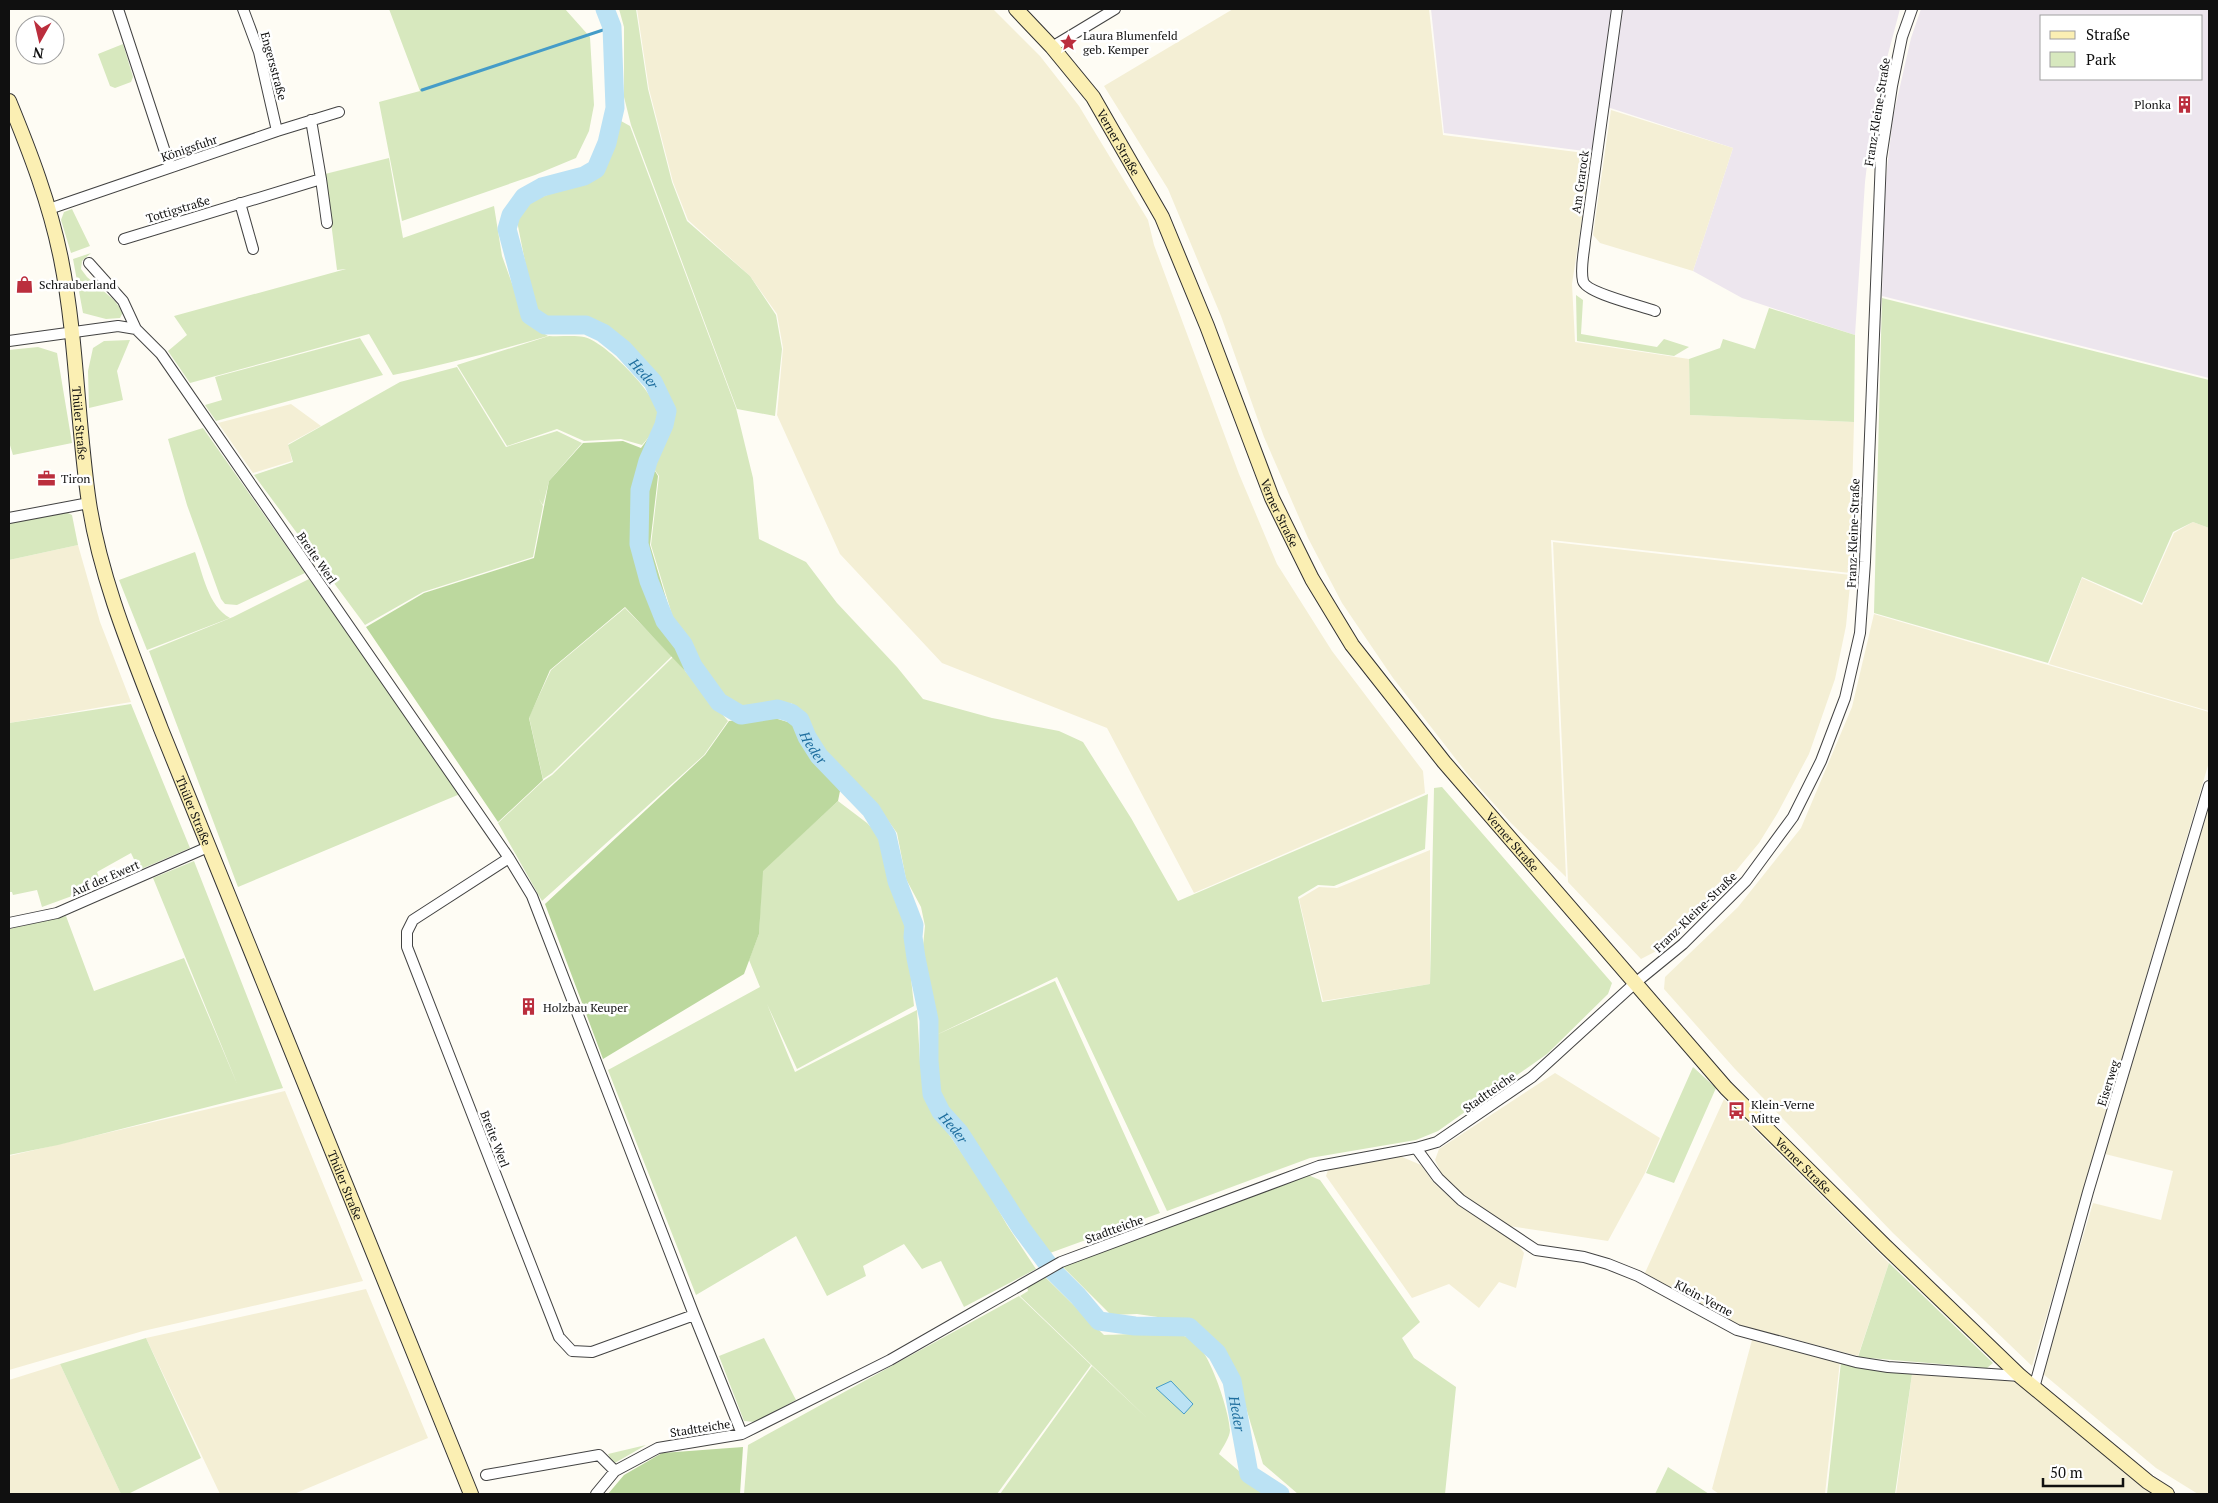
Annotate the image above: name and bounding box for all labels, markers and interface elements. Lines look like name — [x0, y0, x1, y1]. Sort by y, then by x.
north arrow — [15, 15, 65, 65]
legend — [2040, 15, 2203, 80]
text: Straße — [2086, 24, 2130, 44]
place label: Laura Blumenfeld geb. Kemper — [1083, 28, 1178, 57]
street label: Engersstraße — [258, 30, 290, 102]
place icon: Laura Blumenfeld geb. Kemper — [1059, 32, 1079, 52]
text: N — [31, 43, 45, 64]
text: Park — [2086, 49, 2116, 69]
street label: Franz-Kleine-Straße — [1861, 57, 1893, 167]
building icon: Plonka — [2175, 94, 2195, 114]
place label: Plonka — [2134, 97, 2171, 112]
street label: Verner Straße — [1094, 106, 1144, 178]
street label: Königsfuhr — [159, 131, 220, 165]
street label: Am Grarock — [1568, 149, 1592, 214]
street label: Tottigstraße — [144, 192, 212, 226]
shop icon: Schrauberland — [15, 274, 35, 294]
place label: Schrauberland — [39, 277, 117, 292]
water label: Heder — [625, 353, 664, 392]
street label: Thüler Straße — [70, 386, 91, 461]
office icon: Tiron — [37, 468, 57, 488]
place label: Tiron — [61, 471, 90, 486]
street label: Verner Straße — [1258, 477, 1302, 549]
street label: Franz-Kleine-Straße — [1844, 478, 1862, 588]
street label: Breite Werl — [294, 529, 340, 587]
water label: Heder — [796, 727, 831, 768]
street label: Thüler Straße — [173, 774, 215, 848]
street label: Verner Straße — [1483, 809, 1543, 875]
street label: Auf der Ewert — [68, 857, 142, 899]
street label: Franz-Kleine-Straße — [1650, 869, 1740, 955]
building icon: Holzbau Keuper — [519, 997, 539, 1017]
place label: Holzbau Keuper — [543, 1000, 628, 1015]
street label: Eiserweg — [2094, 1057, 2122, 1108]
street label: Stadtteiche — [1460, 1068, 1518, 1116]
place label: Klein-Verne Mitte — [1751, 1097, 1815, 1126]
bus stop icon: Klein-Verne Mitte — [1727, 1101, 1747, 1121]
water label: Heder — [935, 1107, 973, 1147]
street label: Breite Werl — [477, 1108, 513, 1170]
street label: Verner Straße — [1772, 1134, 1835, 1196]
street label: Thüler Straße — [325, 1148, 367, 1222]
street label: Stadtteiche — [1083, 1212, 1145, 1246]
street label: Klein-Verne — [1672, 1276, 1736, 1320]
water label: Heder — [1225, 1393, 1251, 1433]
street label: Stadtteiche — [669, 1416, 731, 1440]
scale bar — [2043, 1456, 2123, 1488]
text: 50 m — [2050, 1462, 2083, 1482]

